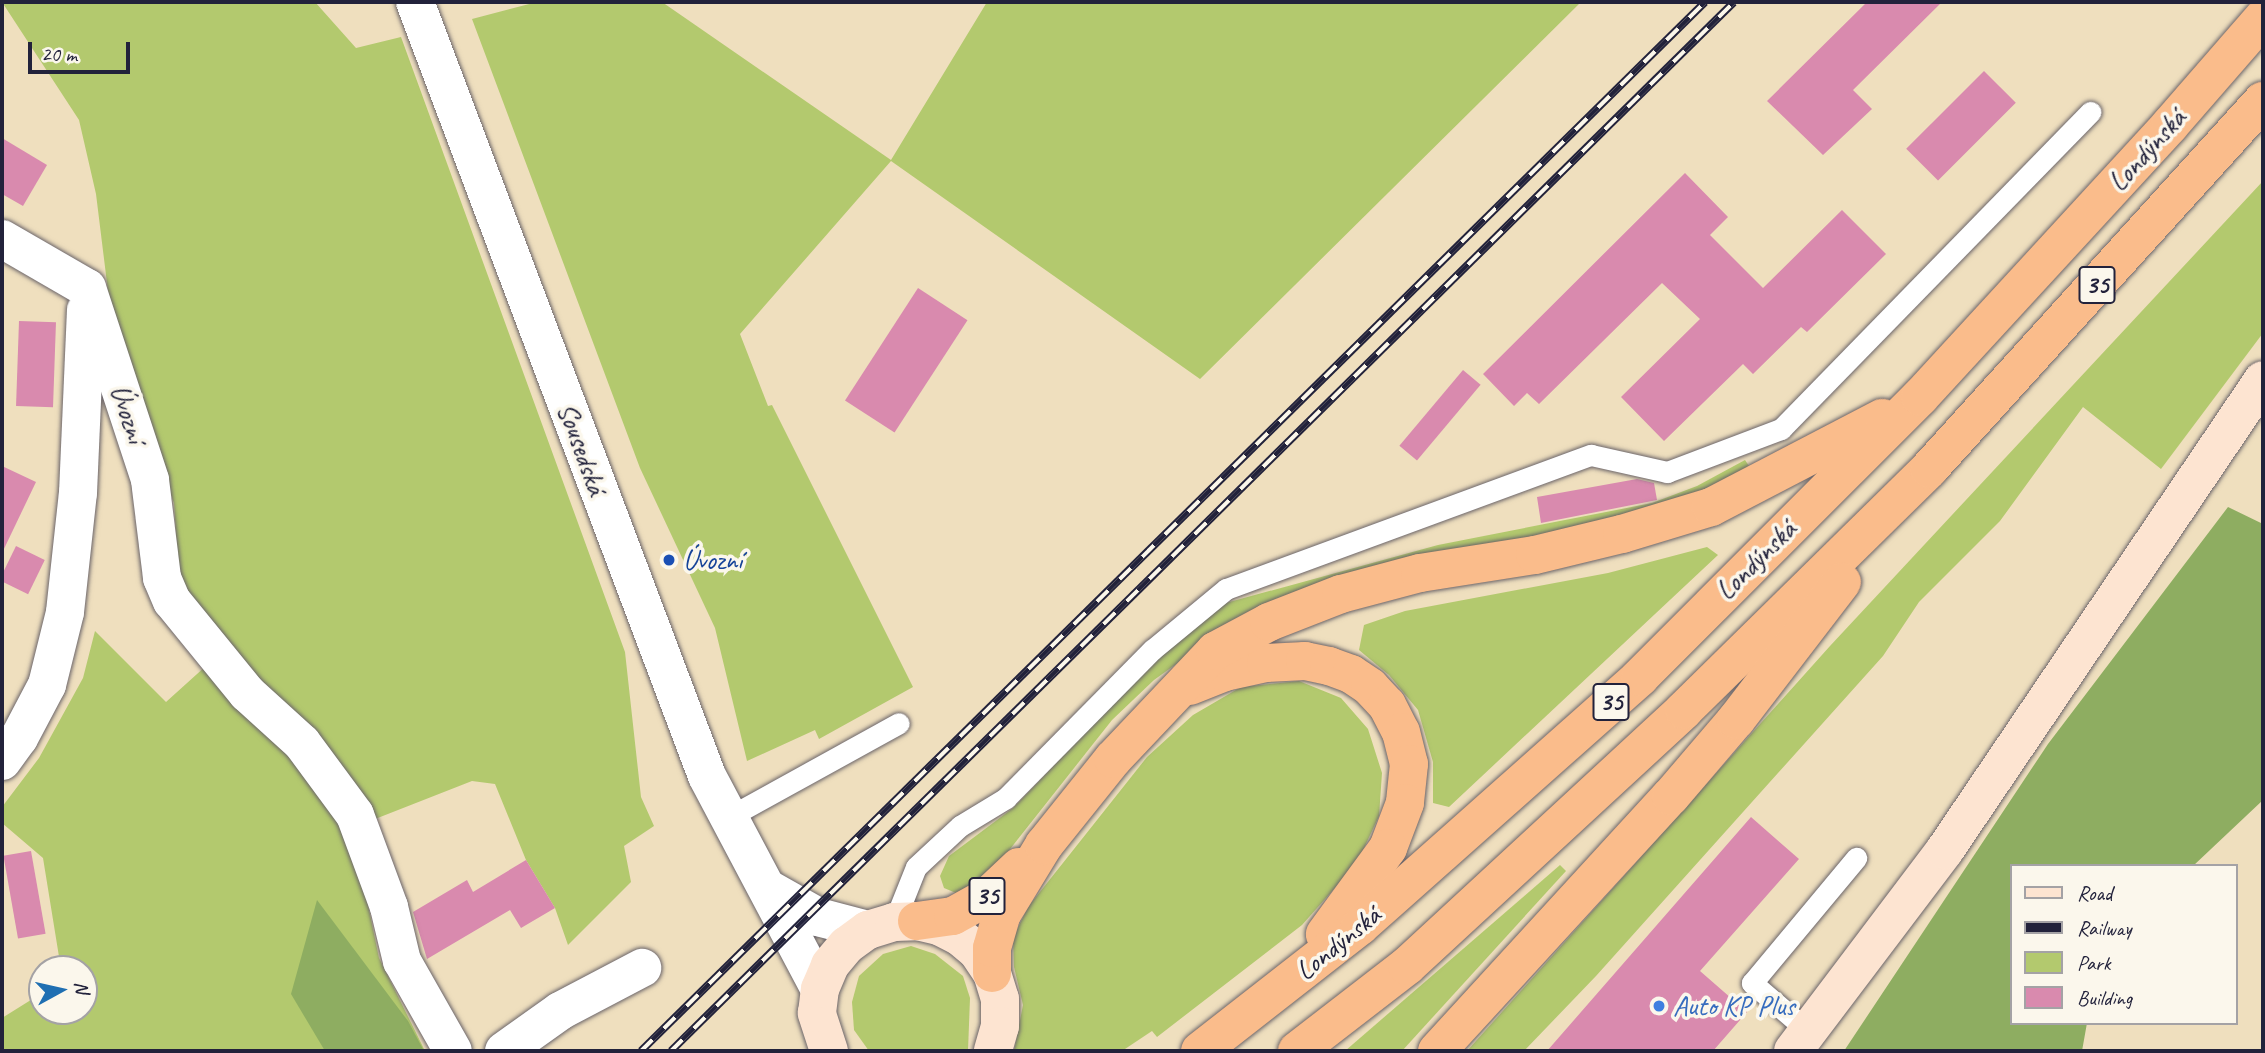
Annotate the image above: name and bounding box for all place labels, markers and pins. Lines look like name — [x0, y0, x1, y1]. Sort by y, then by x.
place label: Úvozní — [683, 543, 742, 577]
marker: Úvozní — [661, 552, 677, 568]
place label: Auto KP Plus — [1673, 989, 1795, 1023]
marker: Auto KP Plus — [1651, 998, 1667, 1014]

